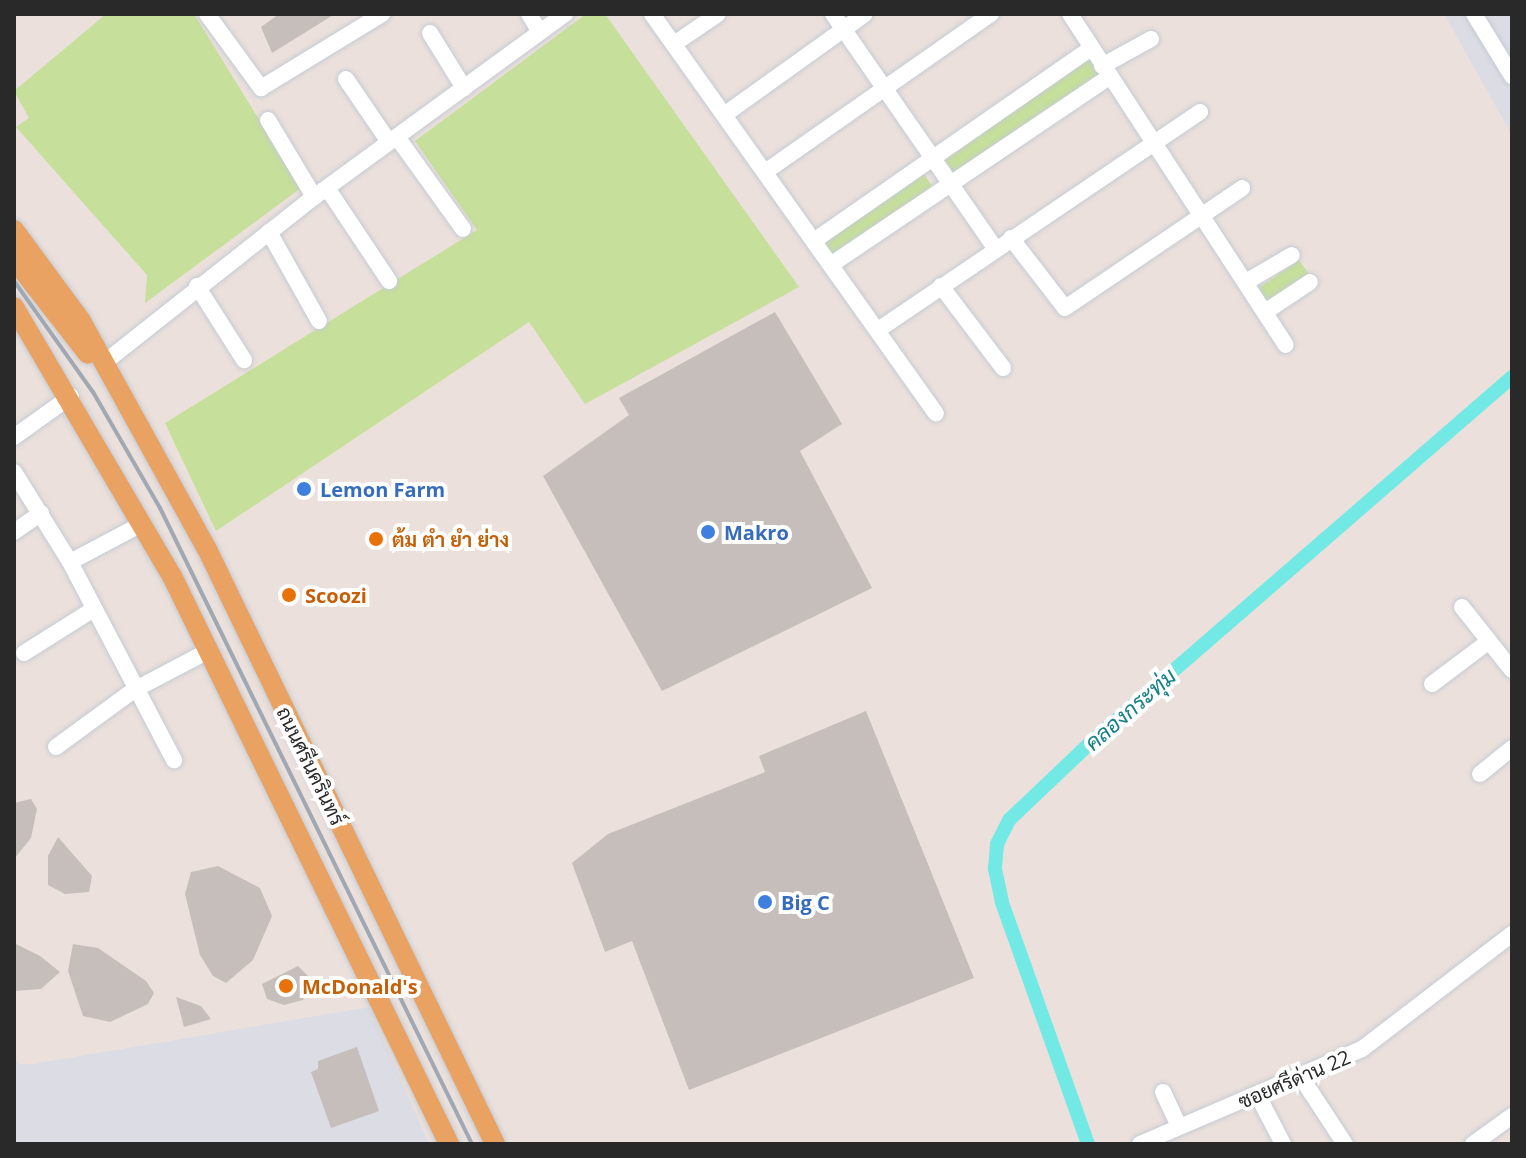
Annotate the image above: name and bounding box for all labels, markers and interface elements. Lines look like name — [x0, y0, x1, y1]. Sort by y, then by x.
place label: Lemon Farm — [320, 477, 445, 501]
marker: Lemon Farm — [295, 480, 313, 498]
place label: Makro — [724, 520, 789, 544]
marker: Makro — [699, 523, 717, 541]
place label: ต้ม ตำ ยำ ย่าง — [392, 527, 509, 551]
marker: ต้ม ตำ ยำ ย่าง — [367, 530, 385, 548]
place label: Scoozi — [305, 583, 367, 607]
marker: Scoozi — [280, 586, 298, 604]
water label: คลองกระทุ่ม — [1079, 662, 1181, 756]
street label: ถนนศรีนครินทร์ — [272, 703, 350, 829]
place label: Big C — [781, 890, 830, 914]
marker: Big C — [756, 893, 774, 911]
place label: McDonald's — [302, 974, 418, 998]
marker: McDonald's — [277, 977, 295, 995]
street label: ซอยศรีด่าน 22 — [1234, 1045, 1354, 1113]

